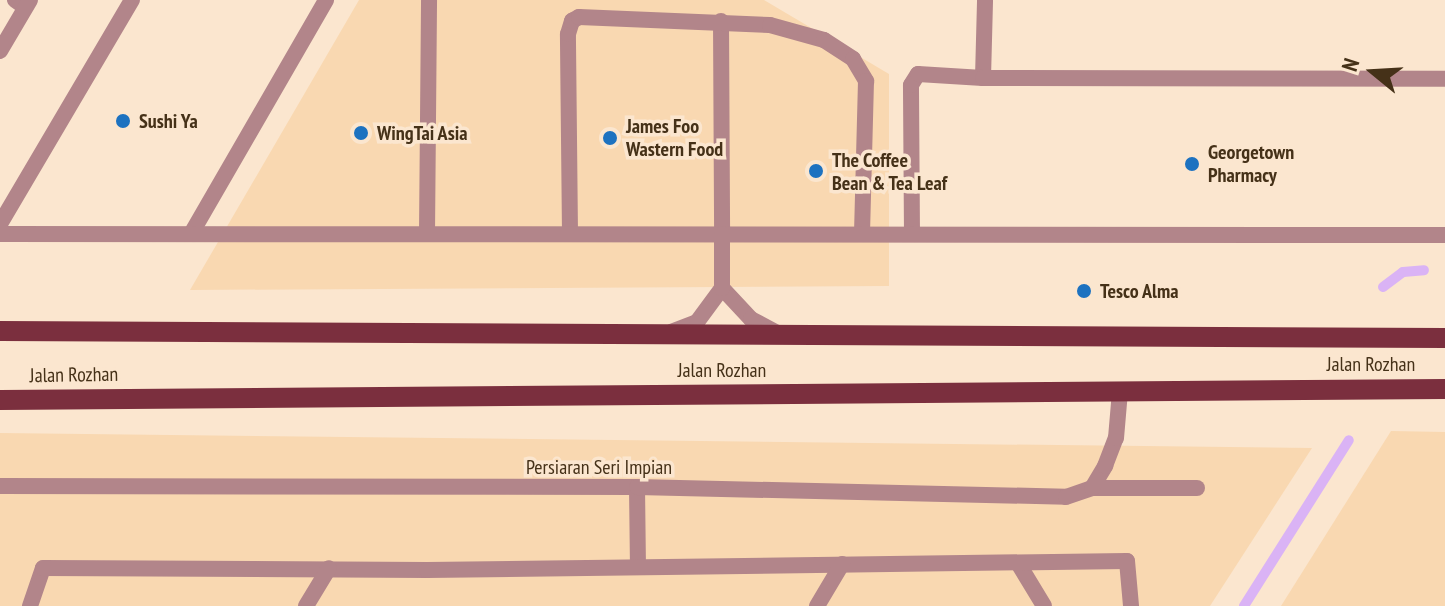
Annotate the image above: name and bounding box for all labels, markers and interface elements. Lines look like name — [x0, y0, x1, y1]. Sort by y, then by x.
north arrow — [1333, 32, 1413, 112]
text: N — [1335, 55, 1365, 75]
place label: Sushi Ya — [139, 109, 198, 133]
marker: Sushi Ya — [114, 112, 132, 130]
place label: James Foo Wastern Food — [626, 114, 723, 161]
place label: WingTai Asia — [377, 121, 468, 145]
marker: WingTai Asia — [352, 124, 370, 142]
marker: James Foo Wastern Food — [601, 129, 619, 147]
place label: Georgetown Pharmacy — [1208, 140, 1294, 187]
place label: The Coffee Bean & Tea Leaf — [832, 148, 948, 195]
marker: Georgetown Pharmacy — [1183, 155, 1201, 173]
marker: The Coffee Bean & Tea Leaf — [807, 162, 825, 180]
place label: Tesco Alma — [1100, 279, 1179, 303]
marker: Tesco Alma — [1075, 282, 1093, 300]
street label: Jalan Rozhan — [1327, 352, 1415, 376]
street label: Jalan Rozhan — [678, 358, 766, 382]
street label: Jalan Rozhan — [30, 362, 118, 388]
street label: Persiaran Seri Impian — [526, 455, 672, 479]

